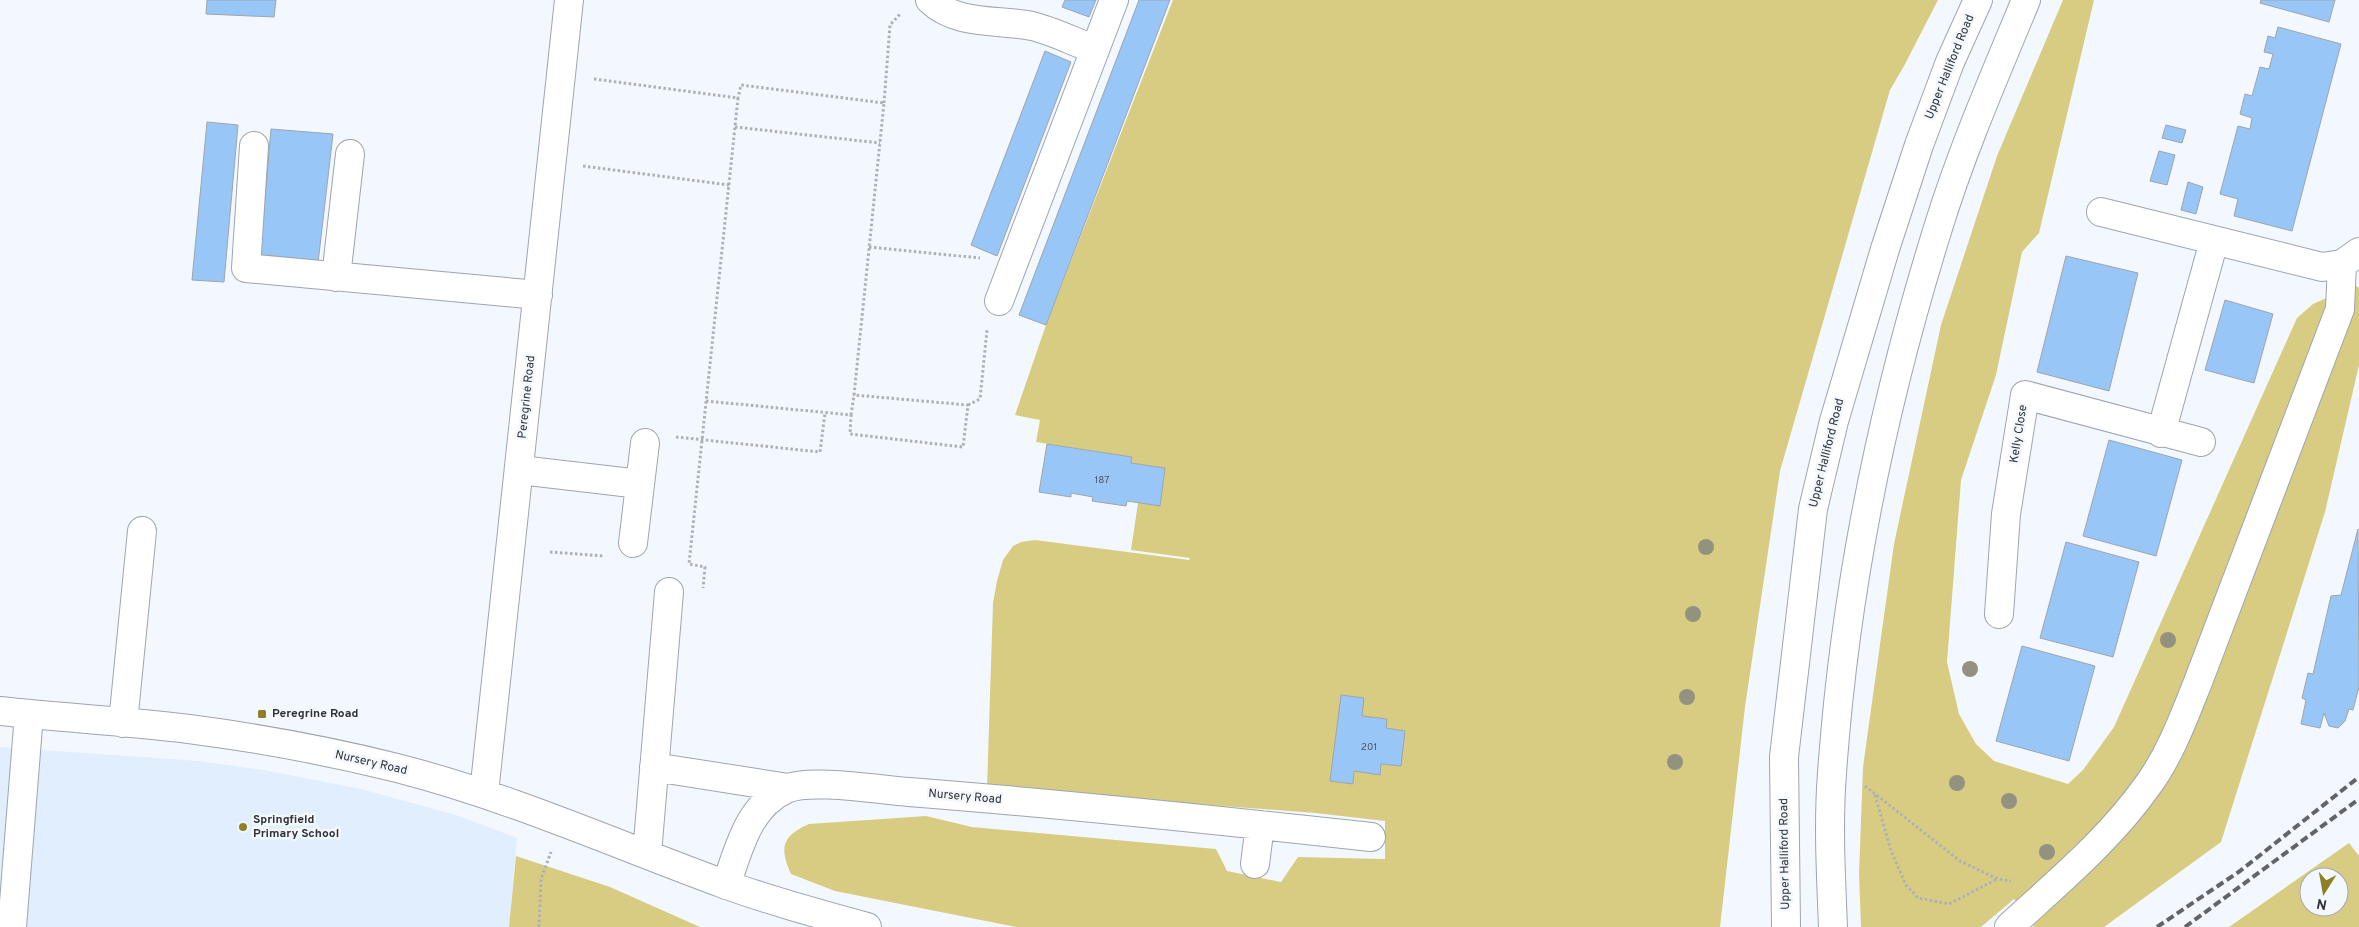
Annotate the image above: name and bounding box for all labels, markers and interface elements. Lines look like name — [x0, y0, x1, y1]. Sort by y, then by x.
street label: Upper Halliford Road — [1922, 12, 1978, 122]
street label: Peregrine Road — [515, 355, 539, 439]
street label: Upper Halliford Road — [1806, 397, 1848, 509]
street label: Kelly Close — [2006, 404, 2032, 464]
house number: 187 — [1095, 474, 1109, 487]
place label: Peregrine Road — [272, 706, 358, 722]
marker: Peregrine Road — [256, 708, 268, 720]
house number: 201 — [1361, 741, 1377, 754]
street label: Nursery Road — [333, 747, 409, 779]
street label: Nursery Road — [928, 786, 1002, 808]
street label: Upper Halliford Road — [1776, 798, 1794, 910]
place label: Springfield Primary School — [253, 812, 339, 842]
marker: Springfield Primary School — [237, 821, 249, 833]
north arrow — [2299, 867, 2349, 917]
text: N — [2315, 894, 2328, 913]

